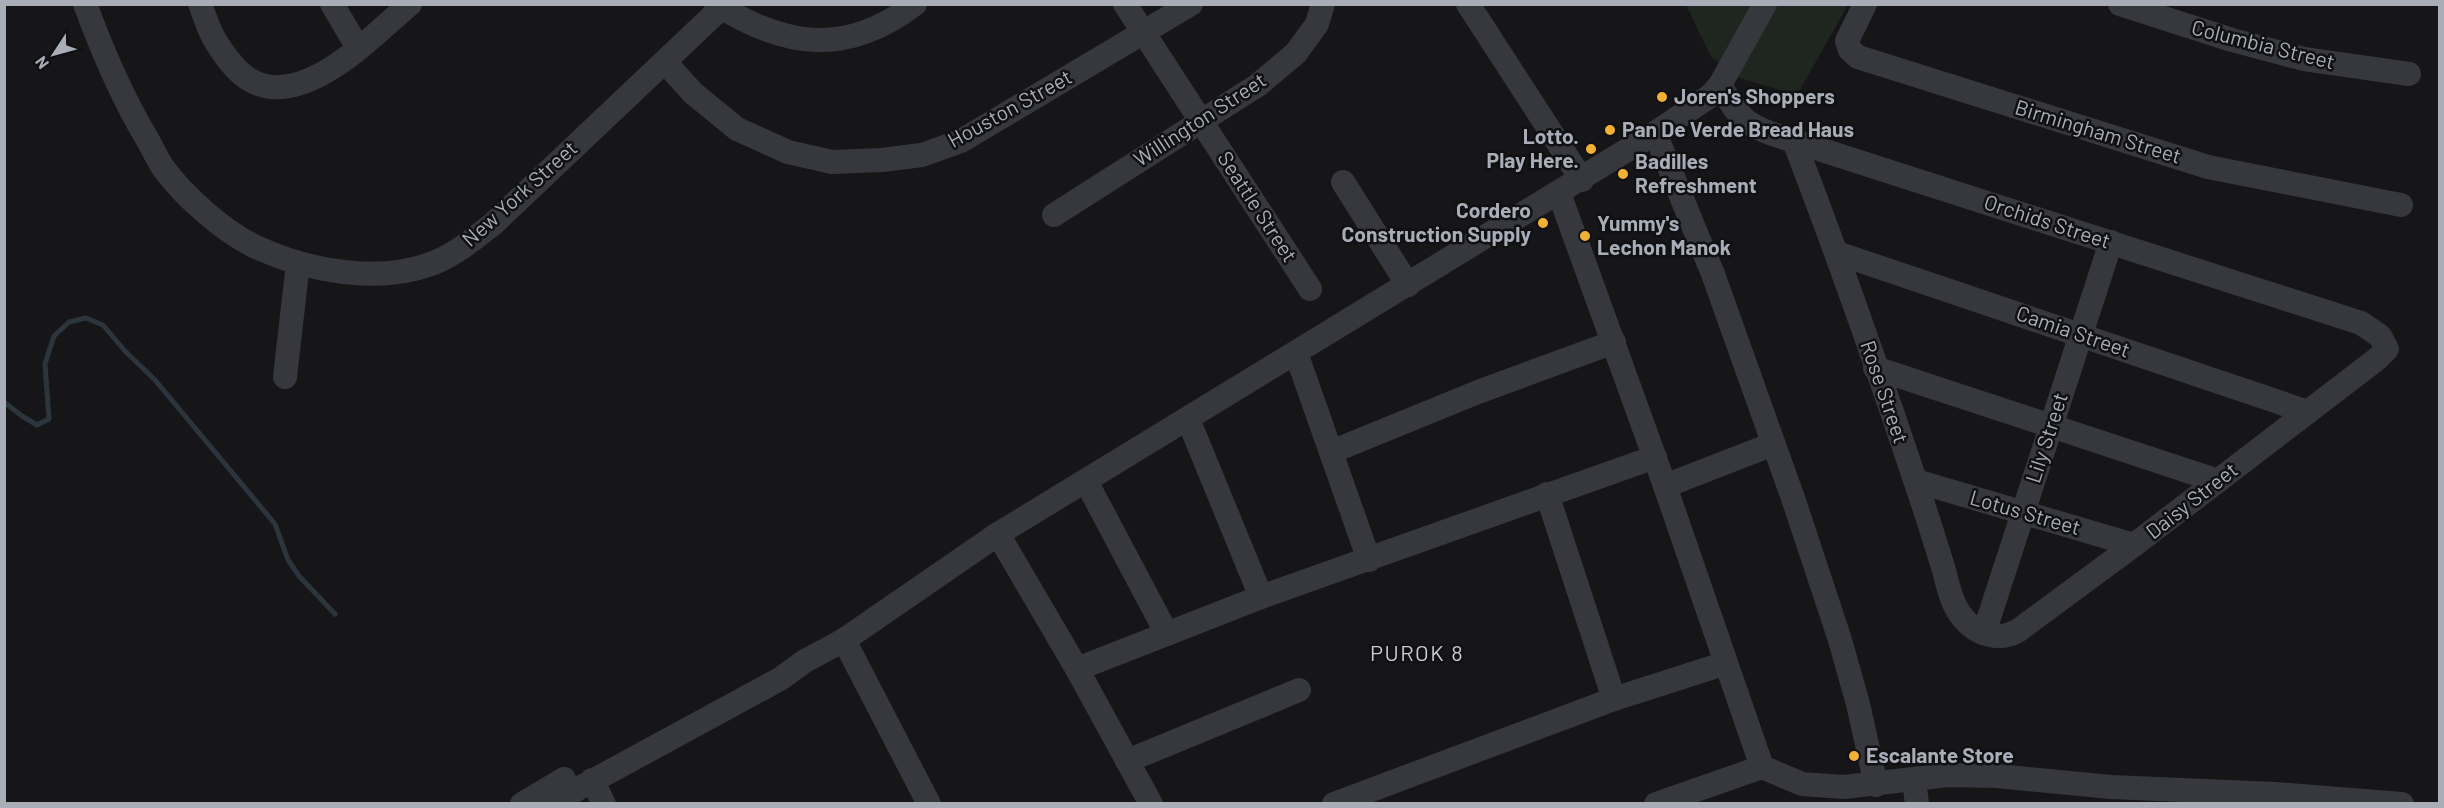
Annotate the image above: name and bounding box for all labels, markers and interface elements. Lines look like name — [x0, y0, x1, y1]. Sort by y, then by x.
street label: Columbia Street — [2189, 14, 2338, 73]
north arrow — [24, 24, 84, 84]
text: N — [31, 53, 52, 73]
street label: Houston Street — [943, 63, 1076, 152]
street label: Willington Street — [1128, 67, 1270, 171]
place label: Joren's Shoppers — [1674, 83, 1835, 108]
marker: Joren's Shoppers — [1655, 90, 1669, 104]
street label: Birmingham Street — [2012, 93, 2185, 168]
place label: Pan De Verde Bread Haus — [1622, 116, 1854, 141]
place label: Lotto. Play Here. — [1487, 123, 1579, 172]
marker: Pan De Verde Bread Haus — [1603, 123, 1617, 137]
street label: New York Street — [456, 135, 582, 251]
marker: Lotto. Play Here. — [1584, 142, 1598, 156]
street label: Seattle Street — [1213, 146, 1303, 266]
place label: Badilles Refreshment — [1635, 148, 1757, 197]
marker: Badilles Refreshment — [1616, 167, 1630, 181]
street label: Orchids Street — [1981, 188, 2114, 253]
place label: Cordero Construction Supply — [1342, 197, 1531, 246]
place label: Yummy's Lechon Manok — [1597, 210, 1731, 259]
marker: Cordero Construction Supply — [1536, 216, 1550, 230]
marker: Yummy's Lechon Manok — [1578, 229, 1592, 243]
street label: Camia Street — [2013, 300, 2133, 362]
street label: Rose Street — [1856, 337, 1915, 446]
street label: Lily Street — [2019, 389, 2072, 486]
street label: Daisy Street — [2140, 456, 2242, 543]
street label: Lotus Street — [1967, 484, 2084, 539]
district label: PUROK 8 — [1370, 639, 1464, 665]
place label: Escalante Store — [1866, 742, 2014, 767]
marker: Escalante Store — [1847, 749, 1861, 763]

